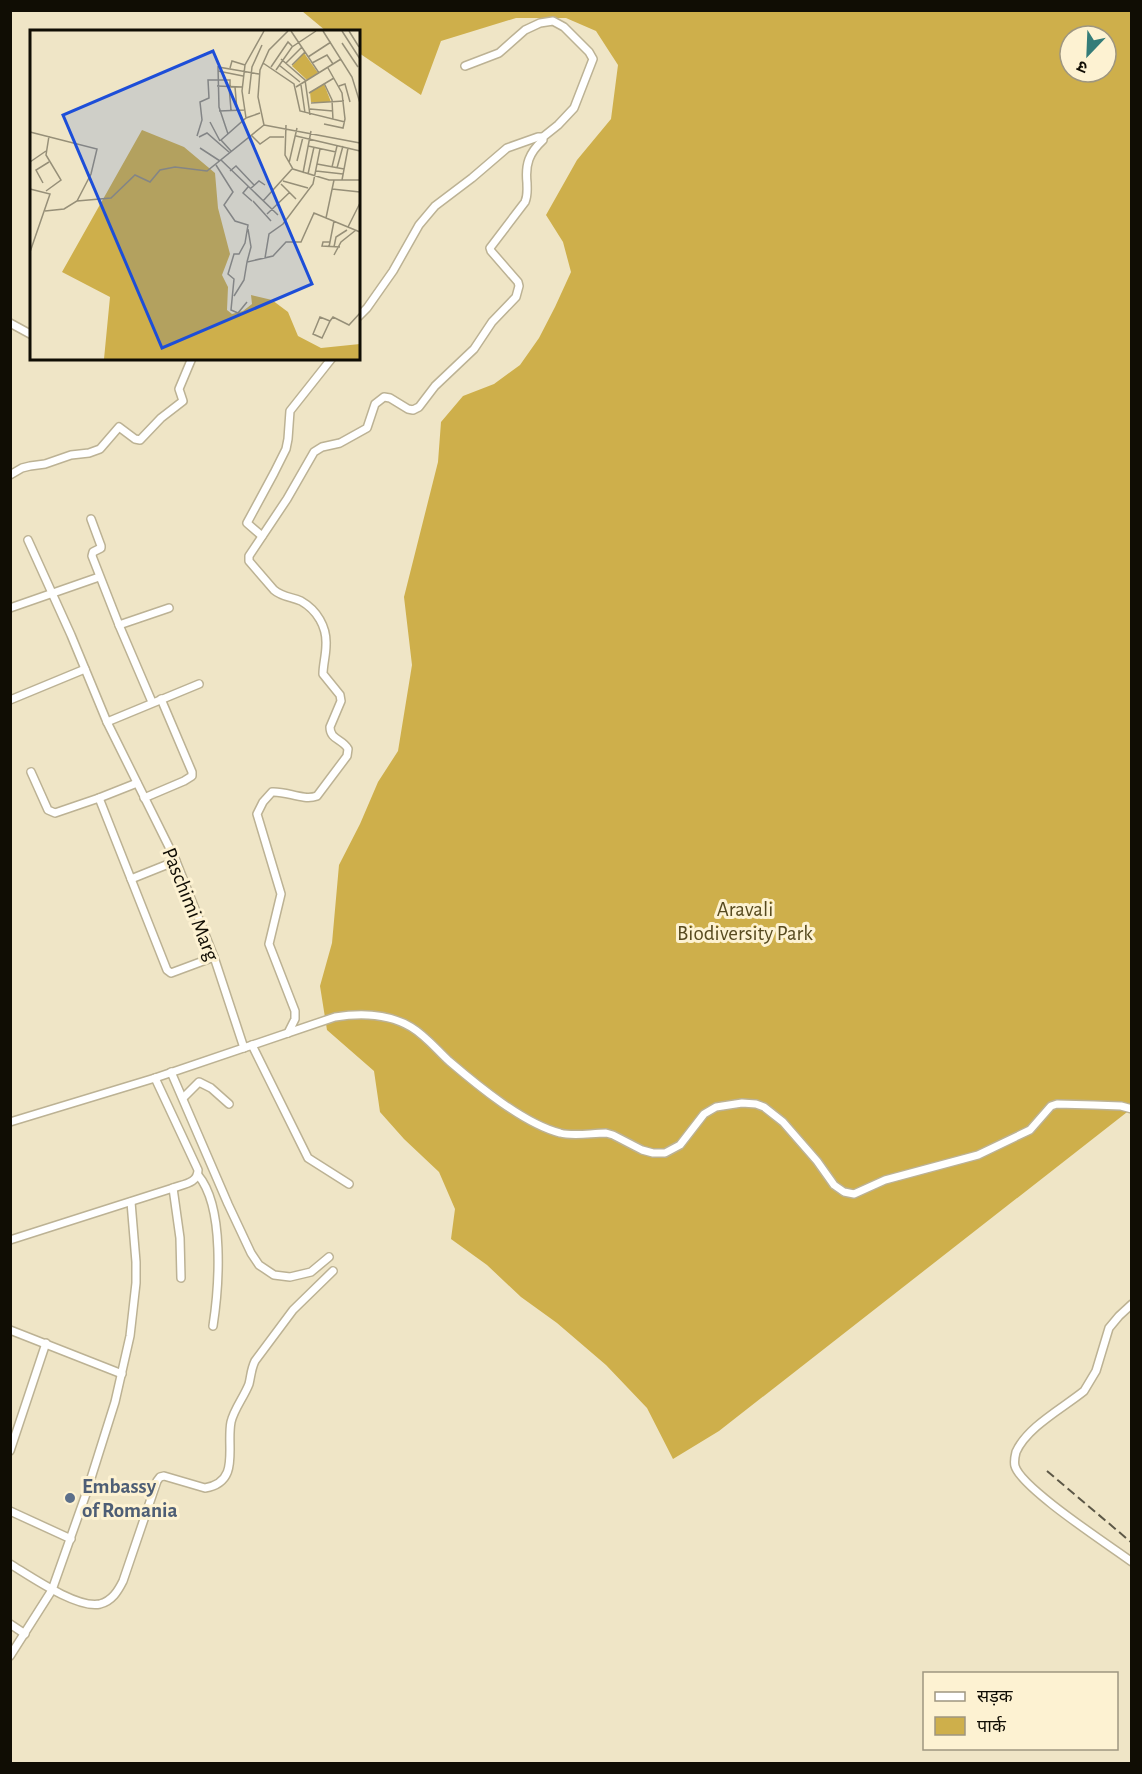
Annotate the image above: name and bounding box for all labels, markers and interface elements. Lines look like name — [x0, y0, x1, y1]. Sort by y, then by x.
north arrow — [1058, 24, 1118, 84]
inset map — [30, 30, 360, 360]
text: उ — [1075, 57, 1090, 76]
street label: Paschimi Marg — [158, 845, 223, 965]
park label: Aravali Biodiversity Park — [677, 899, 813, 944]
place label: Embassy of Romania — [82, 1476, 178, 1521]
marker: Embassy of Romania — [63, 1491, 77, 1505]
legend — [923, 1672, 1118, 1750]
text: सड़क — [977, 1688, 1014, 1706]
text: पार्क — [977, 1715, 1007, 1736]

